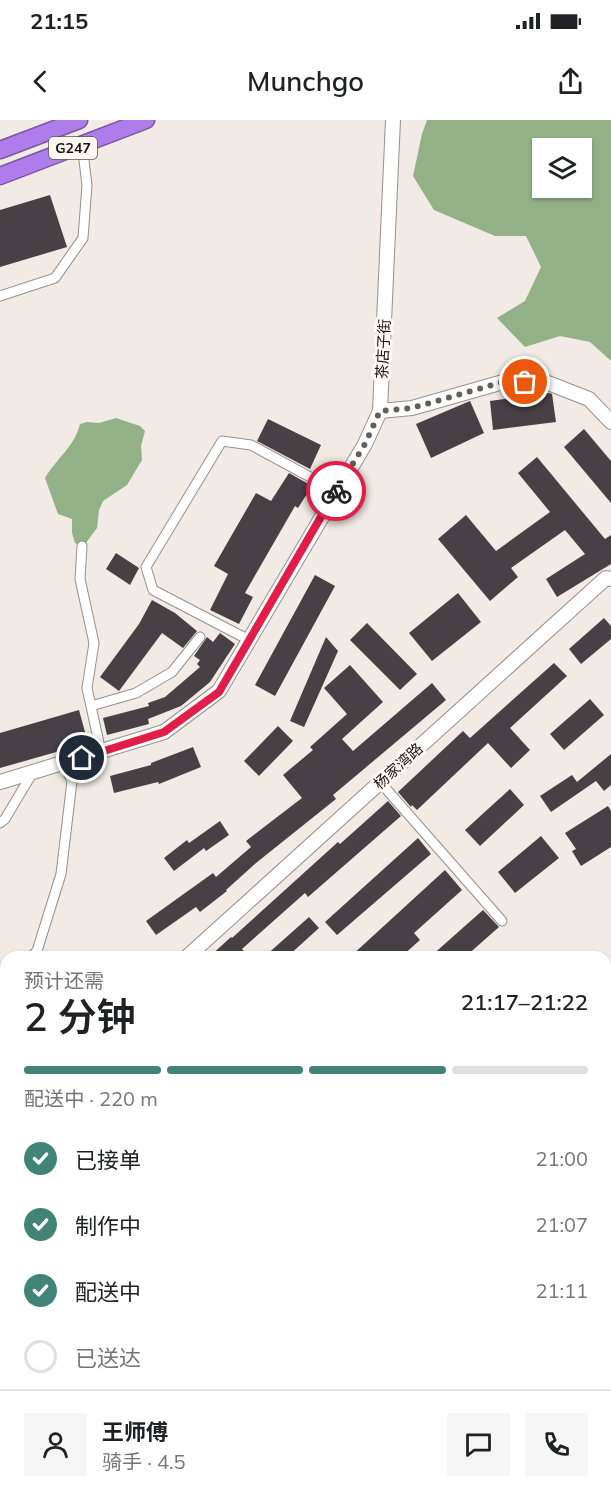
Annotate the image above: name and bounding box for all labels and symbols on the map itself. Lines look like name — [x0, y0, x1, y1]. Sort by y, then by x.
road number: G247 — [49, 137, 97, 159]
street label: 茶店子街 — [372, 319, 394, 379]
pin — [499, 356, 550, 407]
courier — [306, 461, 366, 521]
pin — [56, 732, 107, 783]
street label: 杨家湾路 — [369, 739, 427, 793]

